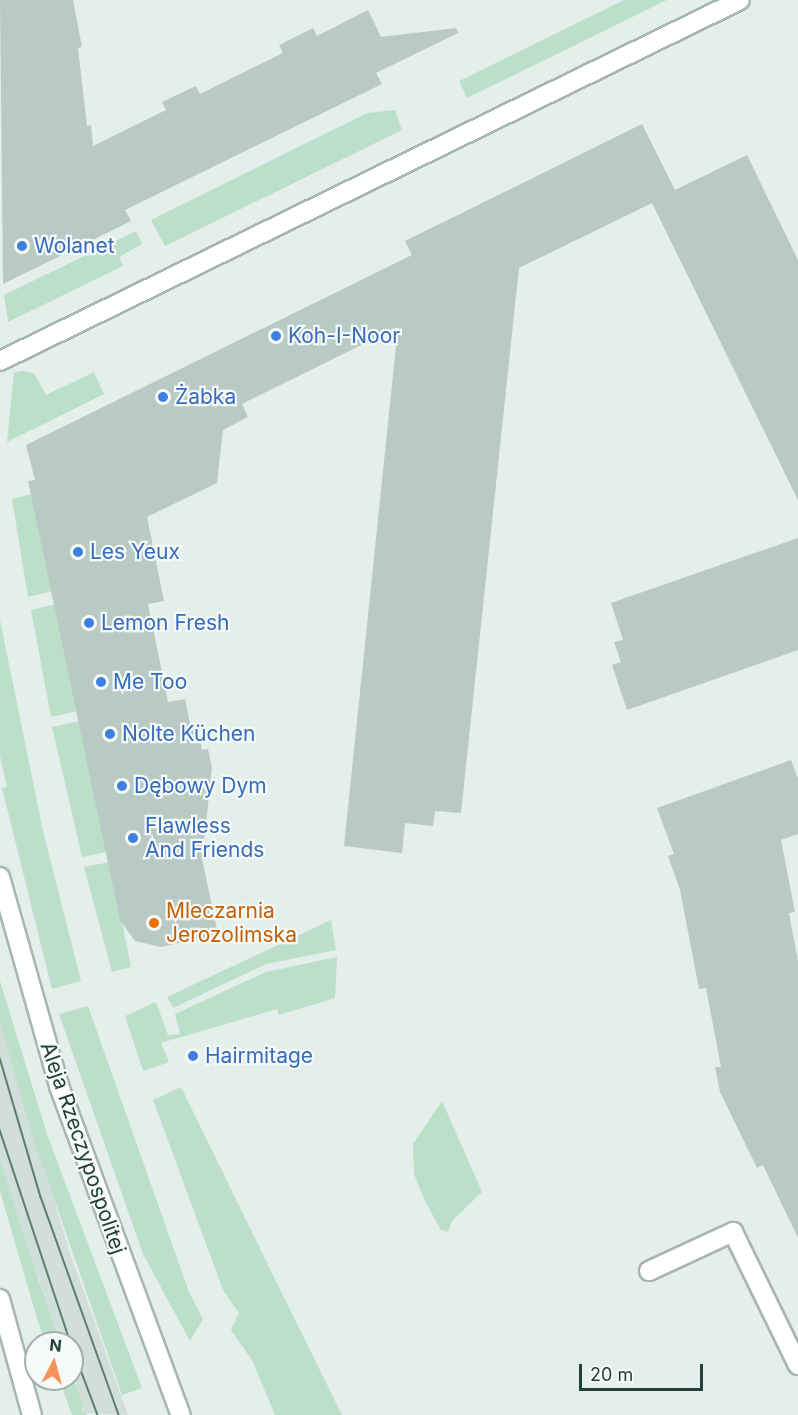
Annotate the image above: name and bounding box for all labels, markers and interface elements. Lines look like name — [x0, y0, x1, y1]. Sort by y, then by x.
place label: Wolanet — [34, 233, 115, 259]
marker: Wolanet — [15, 239, 29, 253]
place label: Koh-I-Noor — [288, 323, 400, 349]
marker: Koh-I-Noor — [269, 329, 283, 343]
place label: Żabka — [175, 384, 236, 410]
marker: Żabka — [156, 390, 170, 404]
place label: Les Yeux — [90, 539, 180, 565]
marker: Les Yeux — [71, 545, 85, 559]
place label: Lemon Fresh — [101, 610, 230, 636]
marker: Lemon Fresh — [82, 616, 96, 630]
place label: Me Too — [113, 669, 187, 695]
marker: Me Too — [94, 675, 108, 689]
place label: Nolte Küchen — [122, 721, 256, 747]
marker: Nolte Küchen — [103, 727, 117, 741]
place label: Dębowy Dym — [134, 773, 267, 799]
marker: Dębowy Dym — [115, 779, 129, 793]
place label: Flawless And Friends — [145, 813, 264, 863]
marker: Flawless And Friends — [126, 831, 140, 845]
place label: Mleczarnia Jerozolimska — [166, 898, 297, 948]
marker: Mleczarnia Jerozolimska — [147, 916, 161, 930]
street label: Aleja Rzeczypospolitej — [35, 1039, 131, 1257]
place label: Hairmitage — [205, 1043, 313, 1069]
marker: Hairmitage — [186, 1049, 200, 1063]
north arrow — [24, 1331, 84, 1391]
text: N — [49, 1335, 63, 1356]
scale bar — [582, 1352, 706, 1390]
text: 20 m — [590, 1364, 633, 1385]

